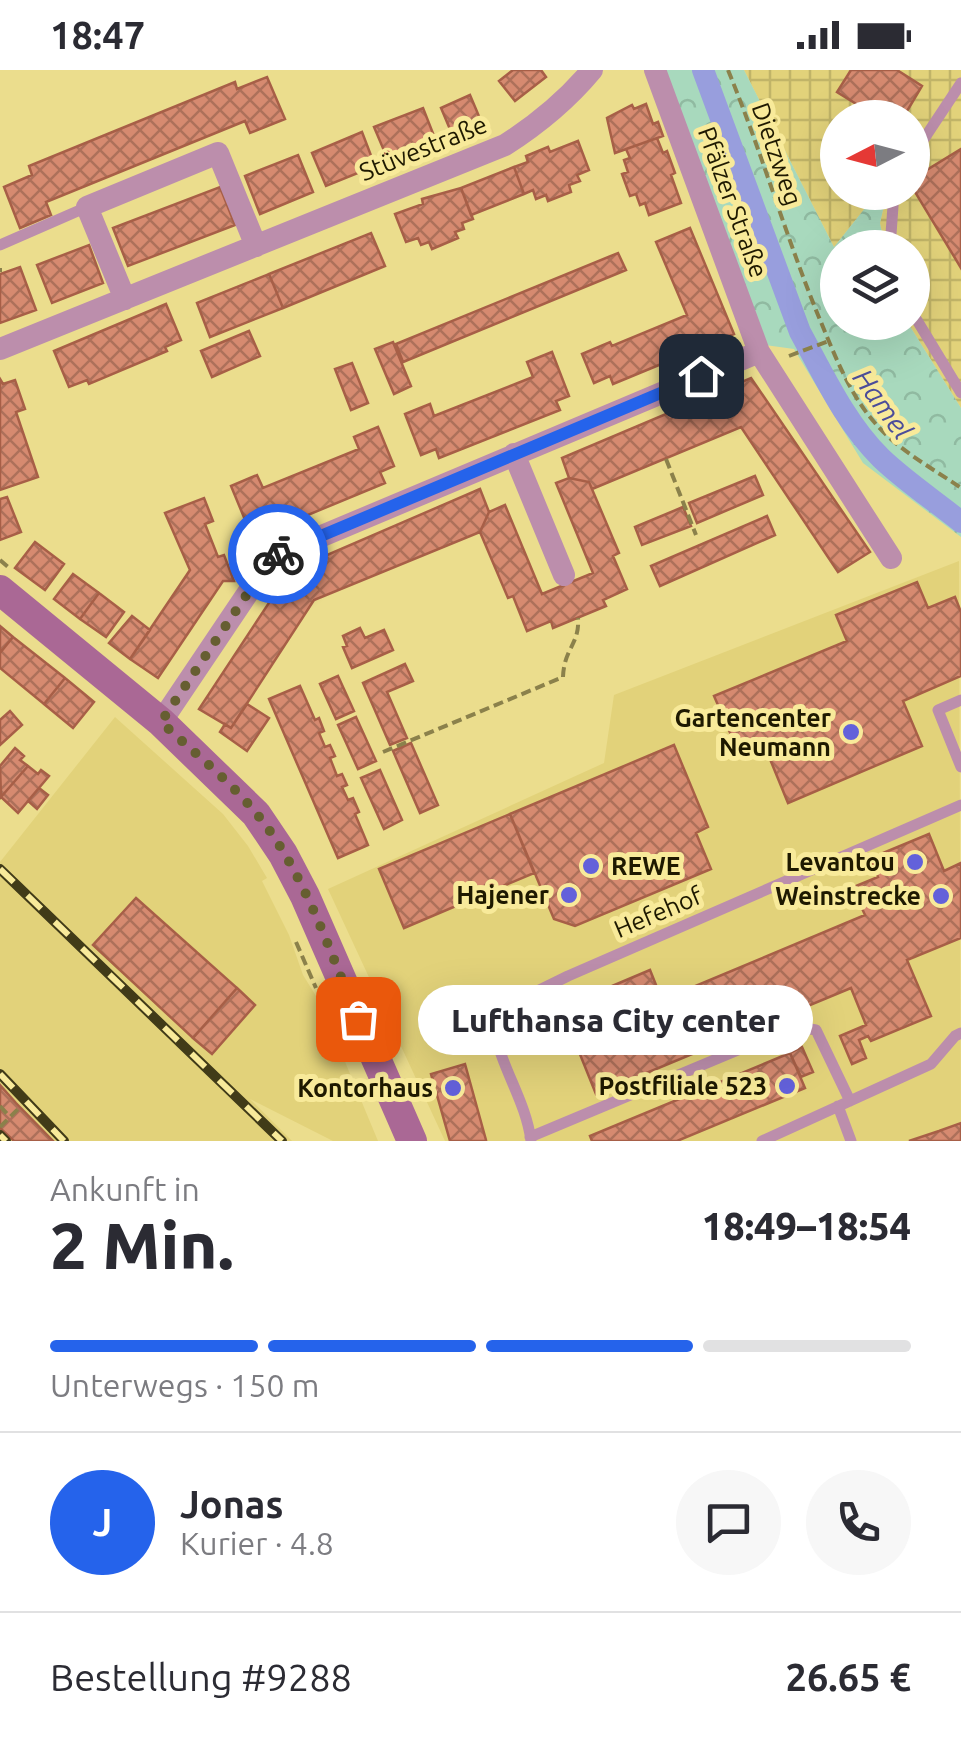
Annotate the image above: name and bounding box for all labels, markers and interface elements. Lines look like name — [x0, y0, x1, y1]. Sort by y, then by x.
text: 18:47 — [50, 14, 145, 56]
street label: Dietzweg — [746, 99, 808, 209]
north arrow — [820, 100, 930, 210]
map controls — [820, 100, 930, 340]
street label: Stüvestraße — [355, 110, 491, 186]
street label: Pfälzer Straße — [693, 123, 773, 281]
button: layers — [820, 230, 930, 340]
pin — [659, 334, 744, 419]
icon: home — [674, 349, 729, 404]
water label: Hamel — [848, 363, 919, 445]
courier — [228, 504, 328, 604]
icon: bike — [251, 527, 306, 582]
place label: Gartencenter Neumann — [675, 704, 832, 761]
marker: Gartencenter Neumann — [840, 721, 862, 743]
place label: Levantou — [785, 848, 895, 876]
marker: Levantou — [904, 851, 926, 873]
place label: REWE — [611, 852, 681, 880]
marker: REWE — [580, 855, 602, 877]
place label: Hajener — [456, 881, 550, 909]
street label: Hefehof — [610, 881, 707, 943]
place label: Weinstrecke — [775, 882, 921, 910]
marker: Hajener — [558, 884, 580, 906]
marker: Weinstrecke — [930, 885, 952, 907]
pin — [316, 977, 401, 1062]
callout: Lufthansa City center — [418, 984, 813, 1054]
icon: bag — [331, 992, 386, 1047]
text: Lufthansa City center — [451, 1002, 780, 1038]
place label: Postfiliale 523 — [598, 1072, 767, 1100]
place label: Kontorhaus — [297, 1074, 433, 1102]
marker: Postfiliale 523 — [776, 1075, 798, 1097]
marker: Kontorhaus — [442, 1077, 464, 1099]
text: Ankunft in — [50, 1171, 200, 1207]
text: 18:49–18:54 — [702, 1205, 911, 1247]
text: 2 Min. — [50, 1208, 234, 1281]
text: Unterwegs · 150 m — [50, 1367, 319, 1403]
button: chat — [676, 1470, 781, 1575]
button: phone — [806, 1470, 911, 1575]
text: Jonas — [180, 1483, 283, 1525]
text: J — [93, 1501, 112, 1543]
text: Kurier · 4.8 — [180, 1525, 334, 1561]
text: Bestellung #9288 — [50, 1656, 352, 1698]
text: 26.65 € — [785, 1656, 911, 1698]

